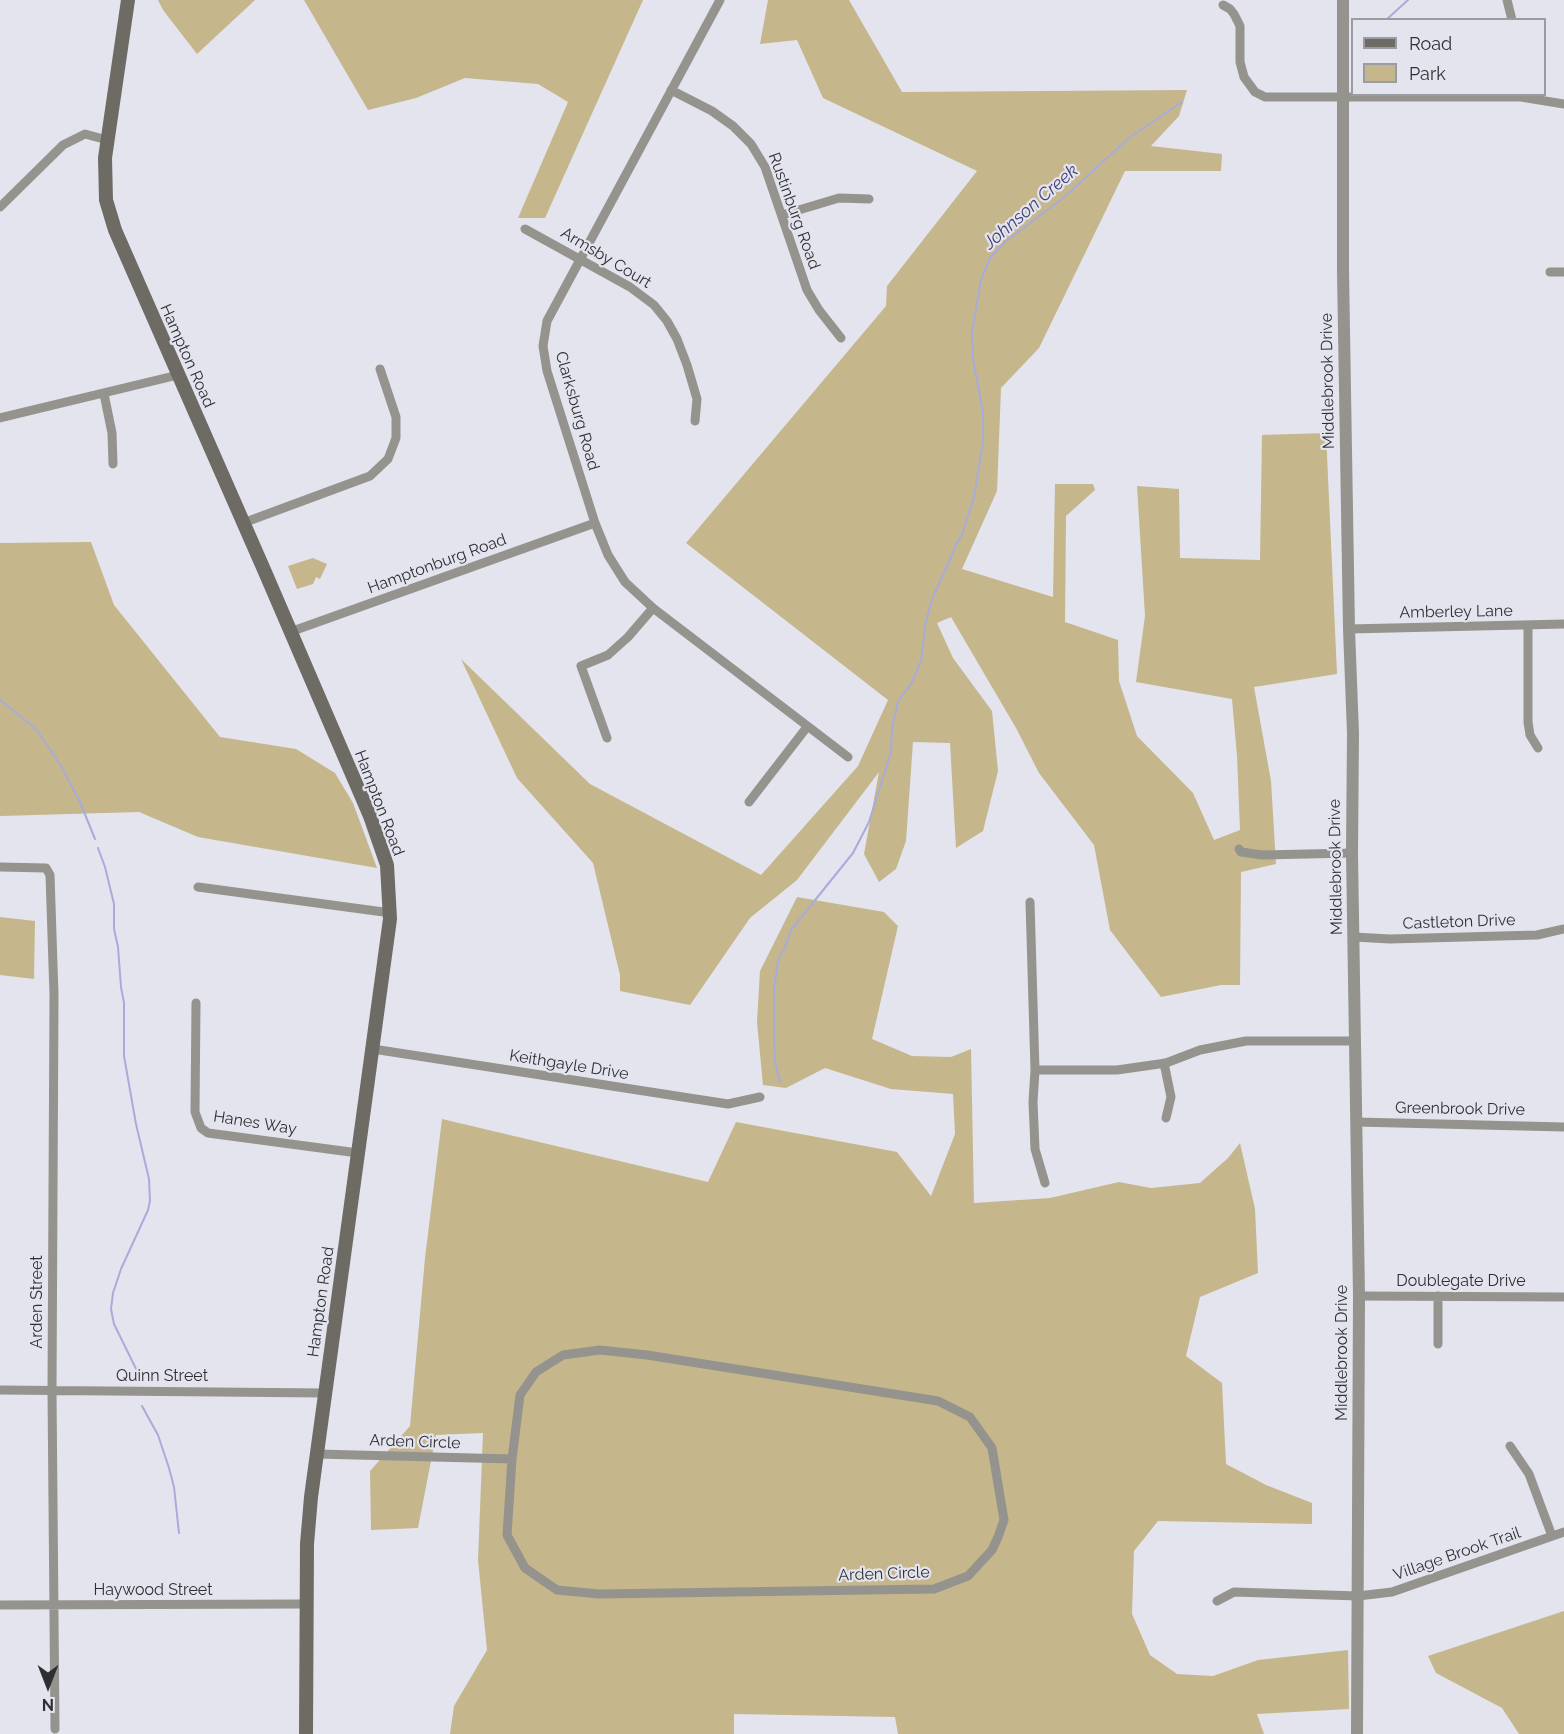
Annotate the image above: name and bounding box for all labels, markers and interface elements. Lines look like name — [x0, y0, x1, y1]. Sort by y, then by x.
legend — [1351, 18, 1546, 96]
text: Road — [1409, 33, 1452, 54]
text: Park — [1409, 63, 1446, 84]
street label: Rustinburg Road — [764, 150, 824, 272]
water label: Johnson Creek — [979, 160, 1083, 254]
street label: Armsby Court — [557, 223, 655, 293]
street label: Hampton Road — [156, 301, 218, 411]
street label: Middlebrook Drive — [1317, 313, 1339, 449]
street label: Clarksburg Road — [551, 349, 603, 473]
street label: Hamptonburg Road — [365, 530, 509, 598]
street label: Amberley Lane — [1399, 601, 1513, 623]
street label: Hampton Road — [350, 748, 408, 858]
street label: Middlebrook Drive — [1325, 799, 1347, 935]
street label: Castleton Drive — [1402, 910, 1516, 934]
street label: Keithgayle Drive — [508, 1046, 630, 1084]
street label: Greenbrook Drive — [1395, 1098, 1525, 1120]
street label: Hanes Way — [212, 1107, 298, 1139]
street label: Hampton Road — [304, 1245, 338, 1359]
street label: Arden Street — [27, 1255, 47, 1349]
street label: Doublegate Drive — [1396, 1271, 1526, 1291]
street label: Middlebrook Drive — [1332, 1285, 1352, 1421]
street label: Quinn Street — [116, 1366, 208, 1386]
street label: Arden Circle — [369, 1431, 461, 1453]
street label: Village Brook Trail — [1391, 1523, 1523, 1585]
street label: Arden Circle — [838, 1563, 930, 1585]
street label: Haywood Street — [93, 1580, 213, 1600]
north arrow — [18, 1656, 78, 1716]
text: N — [42, 1695, 54, 1714]

